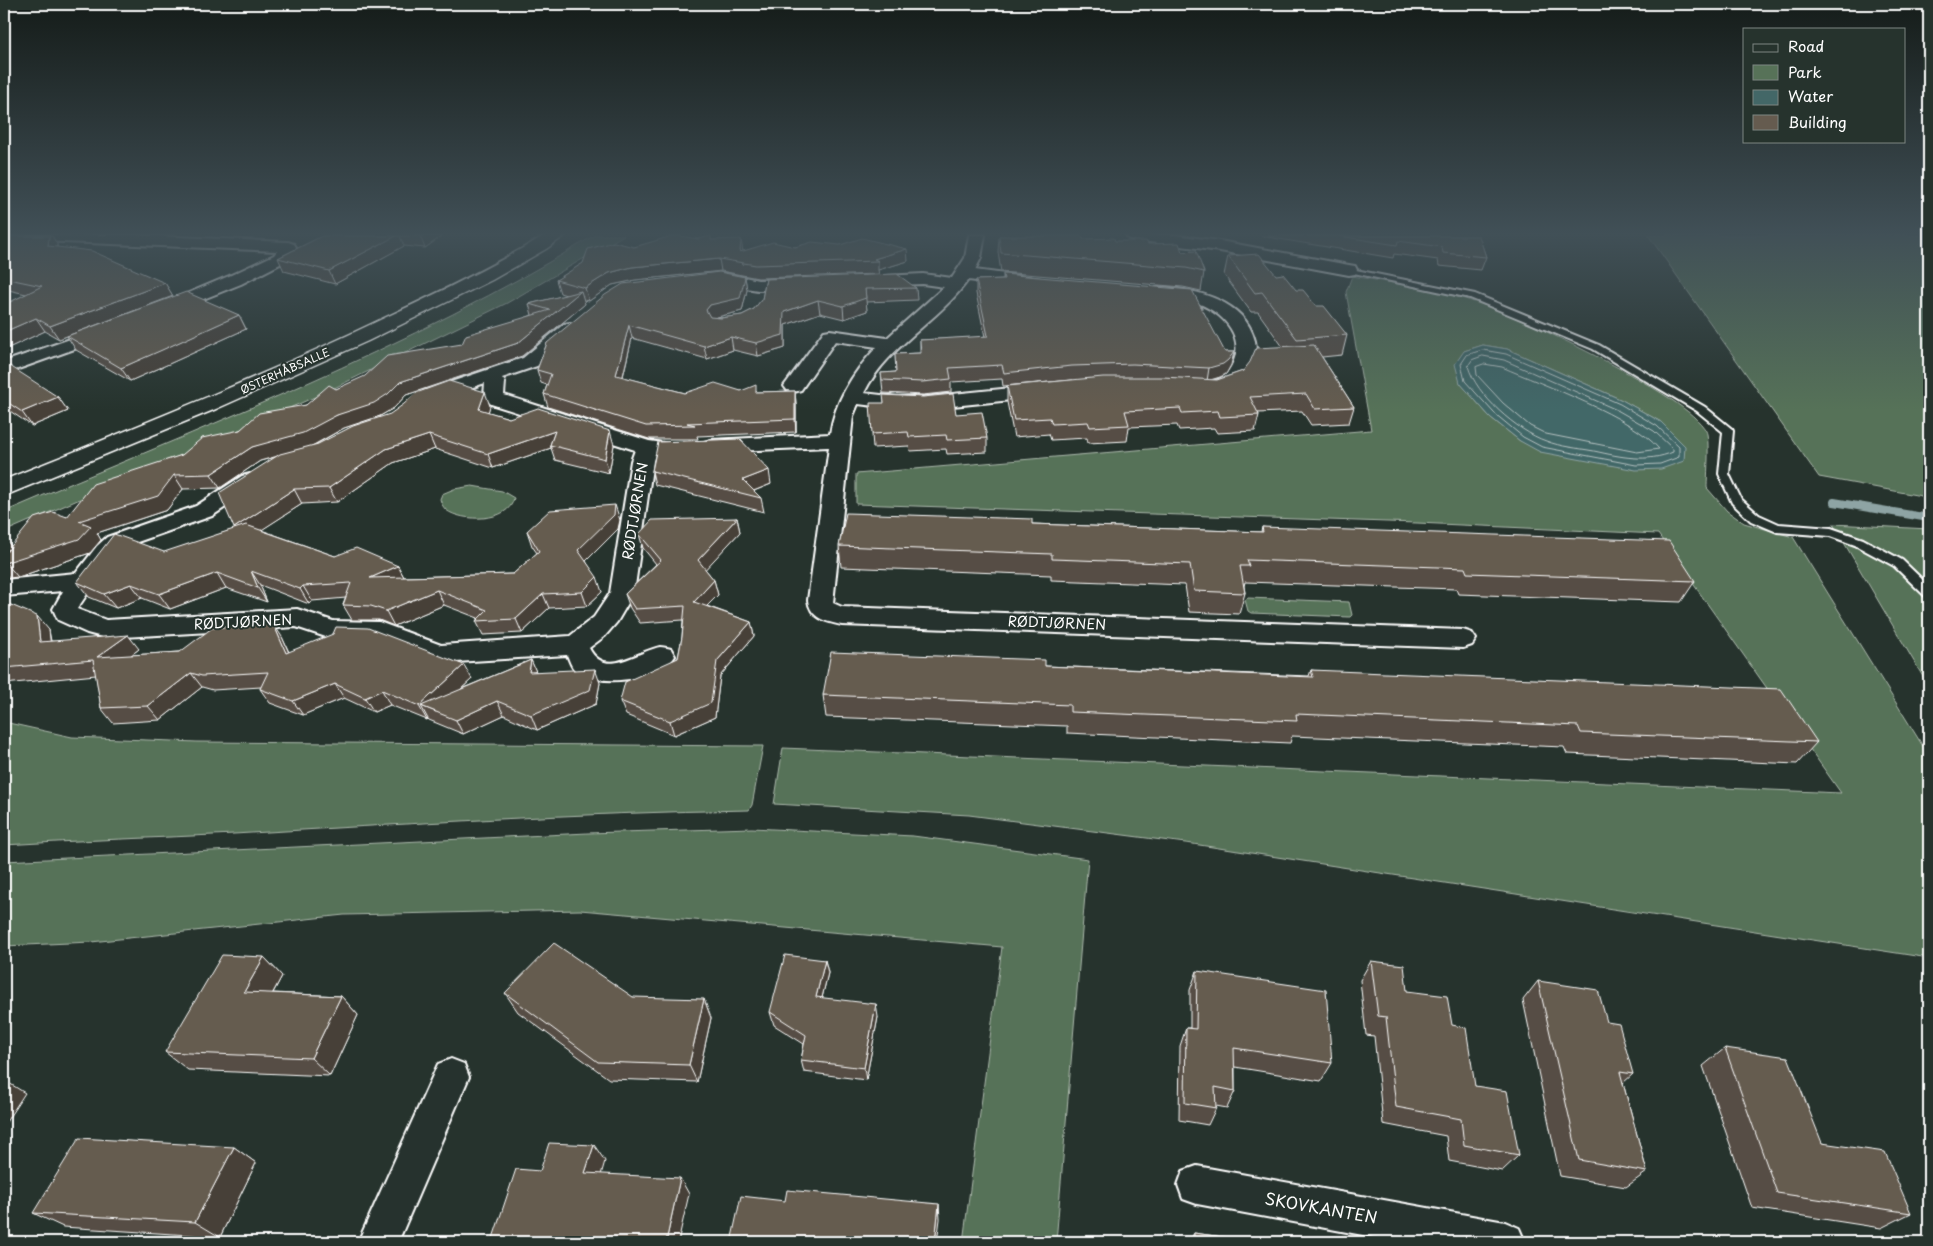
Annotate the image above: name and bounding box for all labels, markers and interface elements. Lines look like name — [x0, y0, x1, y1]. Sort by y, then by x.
legend — [1743, 28, 1906, 142]
text: Road — [1788, 34, 1824, 57]
text: Park — [1788, 60, 1822, 83]
text: Water — [1788, 84, 1833, 107]
text: Building — [1788, 110, 1847, 133]
street label: ØSTERHÅBSALLE — [238, 343, 332, 398]
street label: RØDTJØRNEN — [616, 461, 653, 561]
street label: RØDTJØRNEN — [193, 608, 293, 635]
street label: RØDTJØRNEN — [1007, 610, 1107, 635]
street label: SKOVKANTEN — [1263, 1185, 1379, 1229]

